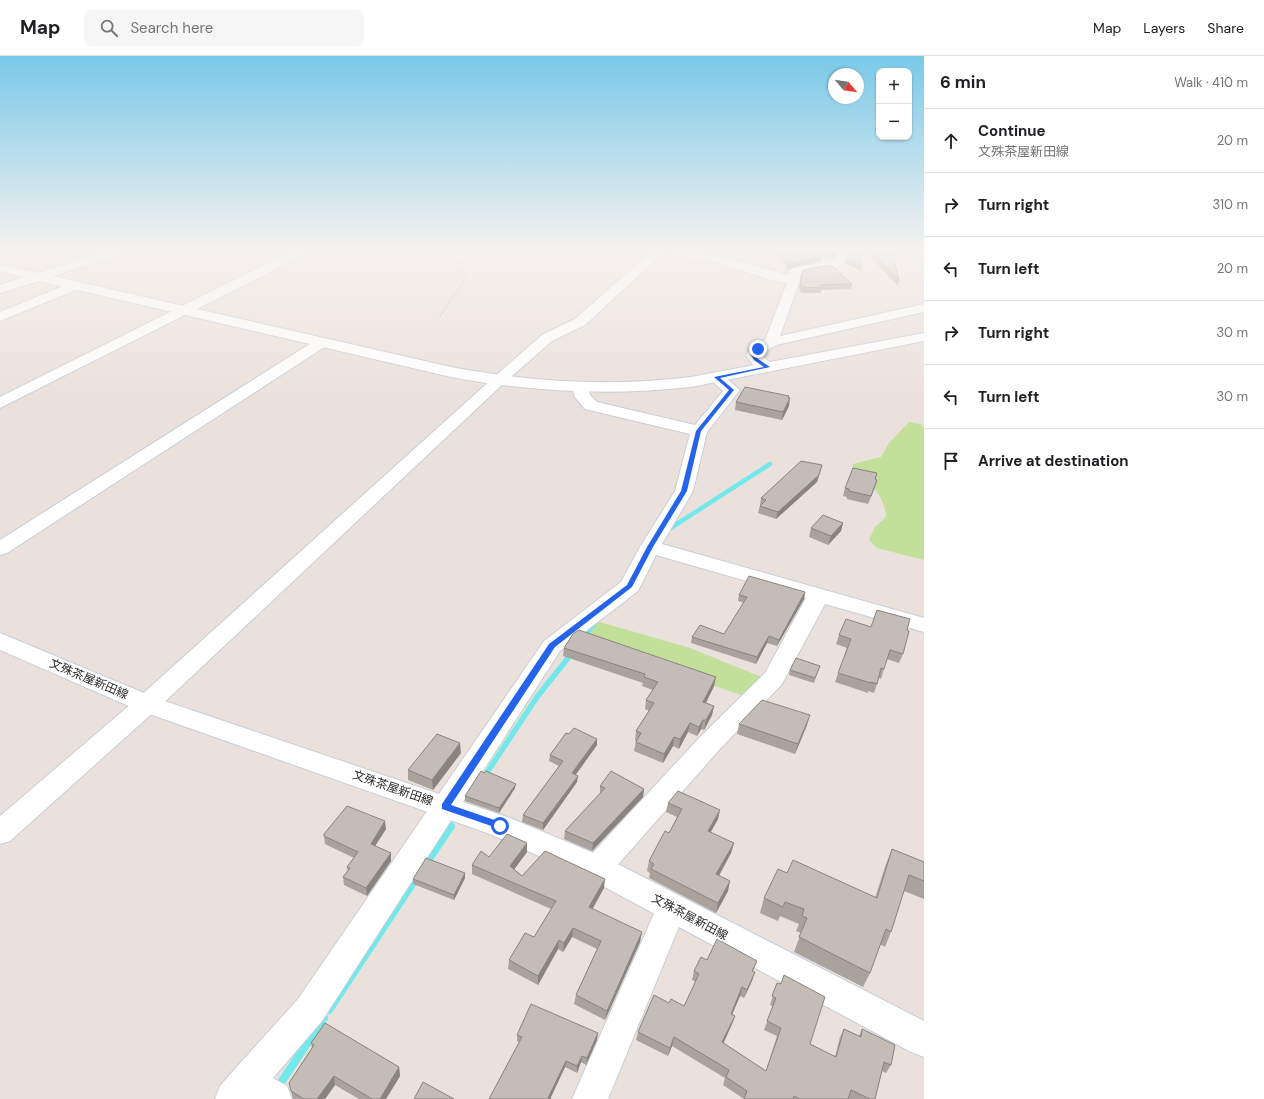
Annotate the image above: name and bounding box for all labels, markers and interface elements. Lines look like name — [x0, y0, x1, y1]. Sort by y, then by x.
search box — [84, 10, 364, 46]
text: Map — [20, 15, 60, 40]
icon: search — [98, 17, 120, 39]
text: Search here — [130, 18, 213, 38]
text: Map — [1093, 19, 1121, 37]
text: Layers — [1143, 19, 1185, 37]
text: Share — [1207, 19, 1244, 37]
north arrow — [828, 68, 864, 104]
map controls — [876, 68, 912, 140]
button: + — [876, 68, 912, 104]
text: 6 min — [940, 71, 986, 93]
text: Walk · 410 m — [1174, 74, 1248, 91]
button: − — [876, 104, 912, 140]
text: Continue — [978, 121, 1046, 141]
icon: ahead — [940, 130, 962, 152]
text: 20 m — [1217, 132, 1248, 149]
text: 文殊茶屋新田線 — [978, 143, 1069, 160]
icon: right — [940, 194, 962, 216]
text: Turn right — [978, 195, 1049, 215]
text: 310 m — [1213, 196, 1248, 213]
icon: left — [940, 258, 962, 280]
text: Turn left — [978, 259, 1039, 279]
text: 20 m — [1217, 260, 1248, 277]
icon: right — [940, 322, 962, 344]
text: Turn right — [978, 323, 1049, 343]
text: 30 m — [1216, 324, 1248, 341]
route end — [749, 340, 767, 358]
icon: left — [940, 386, 962, 408]
text: Turn left — [978, 387, 1039, 407]
text: 30 m — [1216, 388, 1248, 405]
icon: arrive — [940, 450, 962, 472]
text: Arrive at destination — [978, 451, 1129, 471]
street label: 文殊茶屋新田線 — [47, 655, 131, 703]
street label: 文殊茶屋新田線 — [351, 767, 435, 809]
route start — [491, 817, 509, 835]
street label: 文殊茶屋新田線 — [649, 890, 731, 944]

